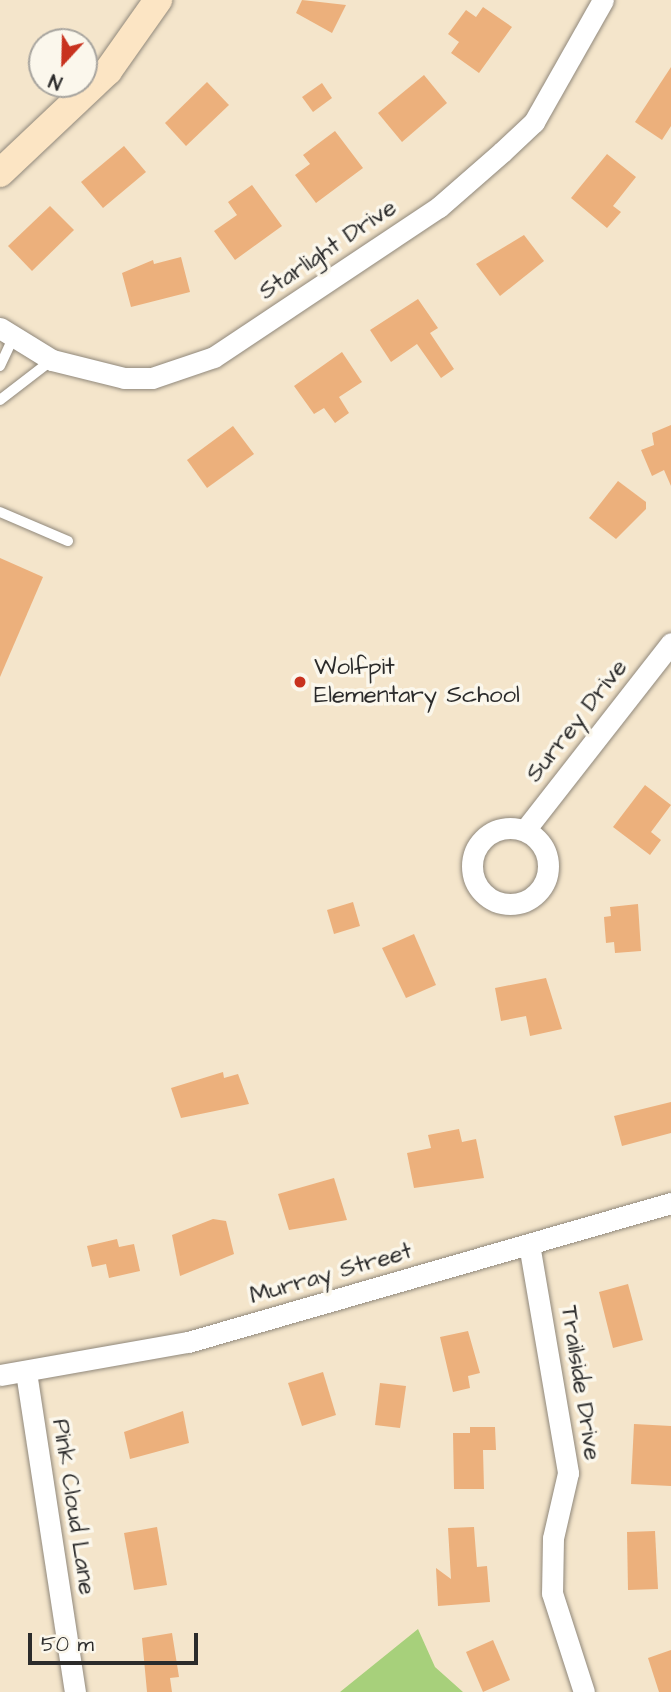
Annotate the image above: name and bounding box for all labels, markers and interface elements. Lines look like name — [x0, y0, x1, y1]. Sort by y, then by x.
north arrow — [28, 28, 98, 98]
text: N — [45, 66, 66, 96]
street label: Starlight Drive — [254, 193, 402, 307]
place label: Wolfpit Elementary School — [314, 654, 520, 710]
street label: Surrey Drive — [520, 654, 634, 788]
marker: Wolfpit Elementary School — [292, 674, 308, 690]
street label: Murray Street — [246, 1237, 416, 1311]
street label: Trailside Drive — [554, 1304, 606, 1462]
street label: Pink Cloud Lane — [45, 1417, 101, 1597]
scale bar — [32, 1618, 201, 1662]
text: 50 m — [41, 1630, 94, 1659]

